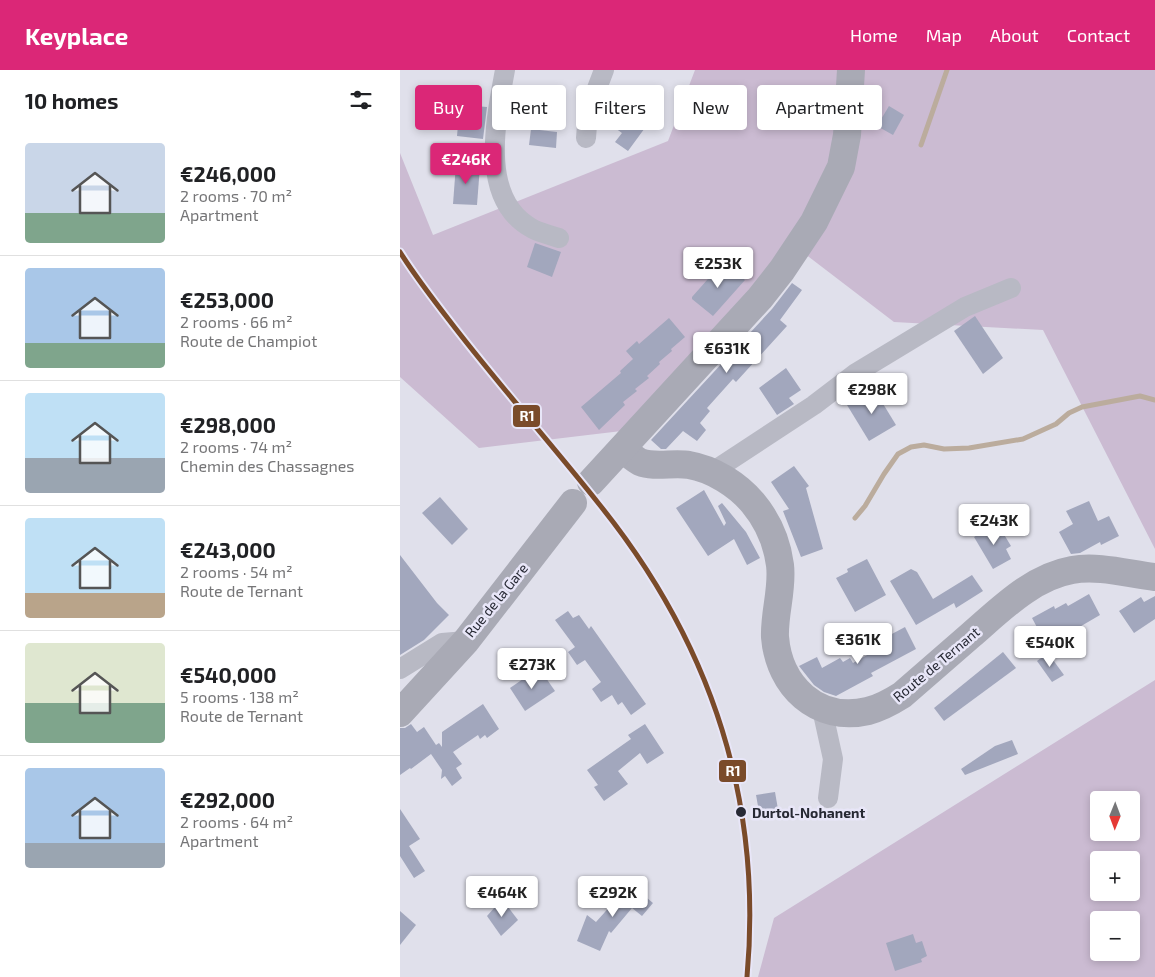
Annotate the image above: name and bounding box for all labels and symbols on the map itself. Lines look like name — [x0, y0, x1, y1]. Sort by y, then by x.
pin: €246K — [431, 142, 501, 185]
pin: €253K — [683, 246, 753, 289]
pin: €631K — [692, 332, 762, 374]
pin: €298K — [837, 372, 907, 415]
line badge: R1 — [512, 404, 541, 428]
text: R1 — [519, 407, 535, 424]
pin: €243K — [959, 504, 1029, 546]
street label: Rue de la Gare — [461, 560, 531, 640]
pin: €361K — [823, 622, 893, 665]
street label: Route de Ternant — [889, 623, 983, 705]
pin: €540K — [1015, 626, 1085, 668]
pin: €273K — [497, 648, 567, 690]
line badge: R1 — [718, 759, 747, 783]
text: R1 — [725, 762, 741, 779]
north arrow — [1090, 791, 1140, 841]
place label: Durtol-Nohanent — [752, 804, 865, 821]
marker: Durtol-Nohanent — [734, 805, 748, 819]
pin: €464K — [467, 876, 537, 918]
pin: €292K — [578, 876, 648, 918]

